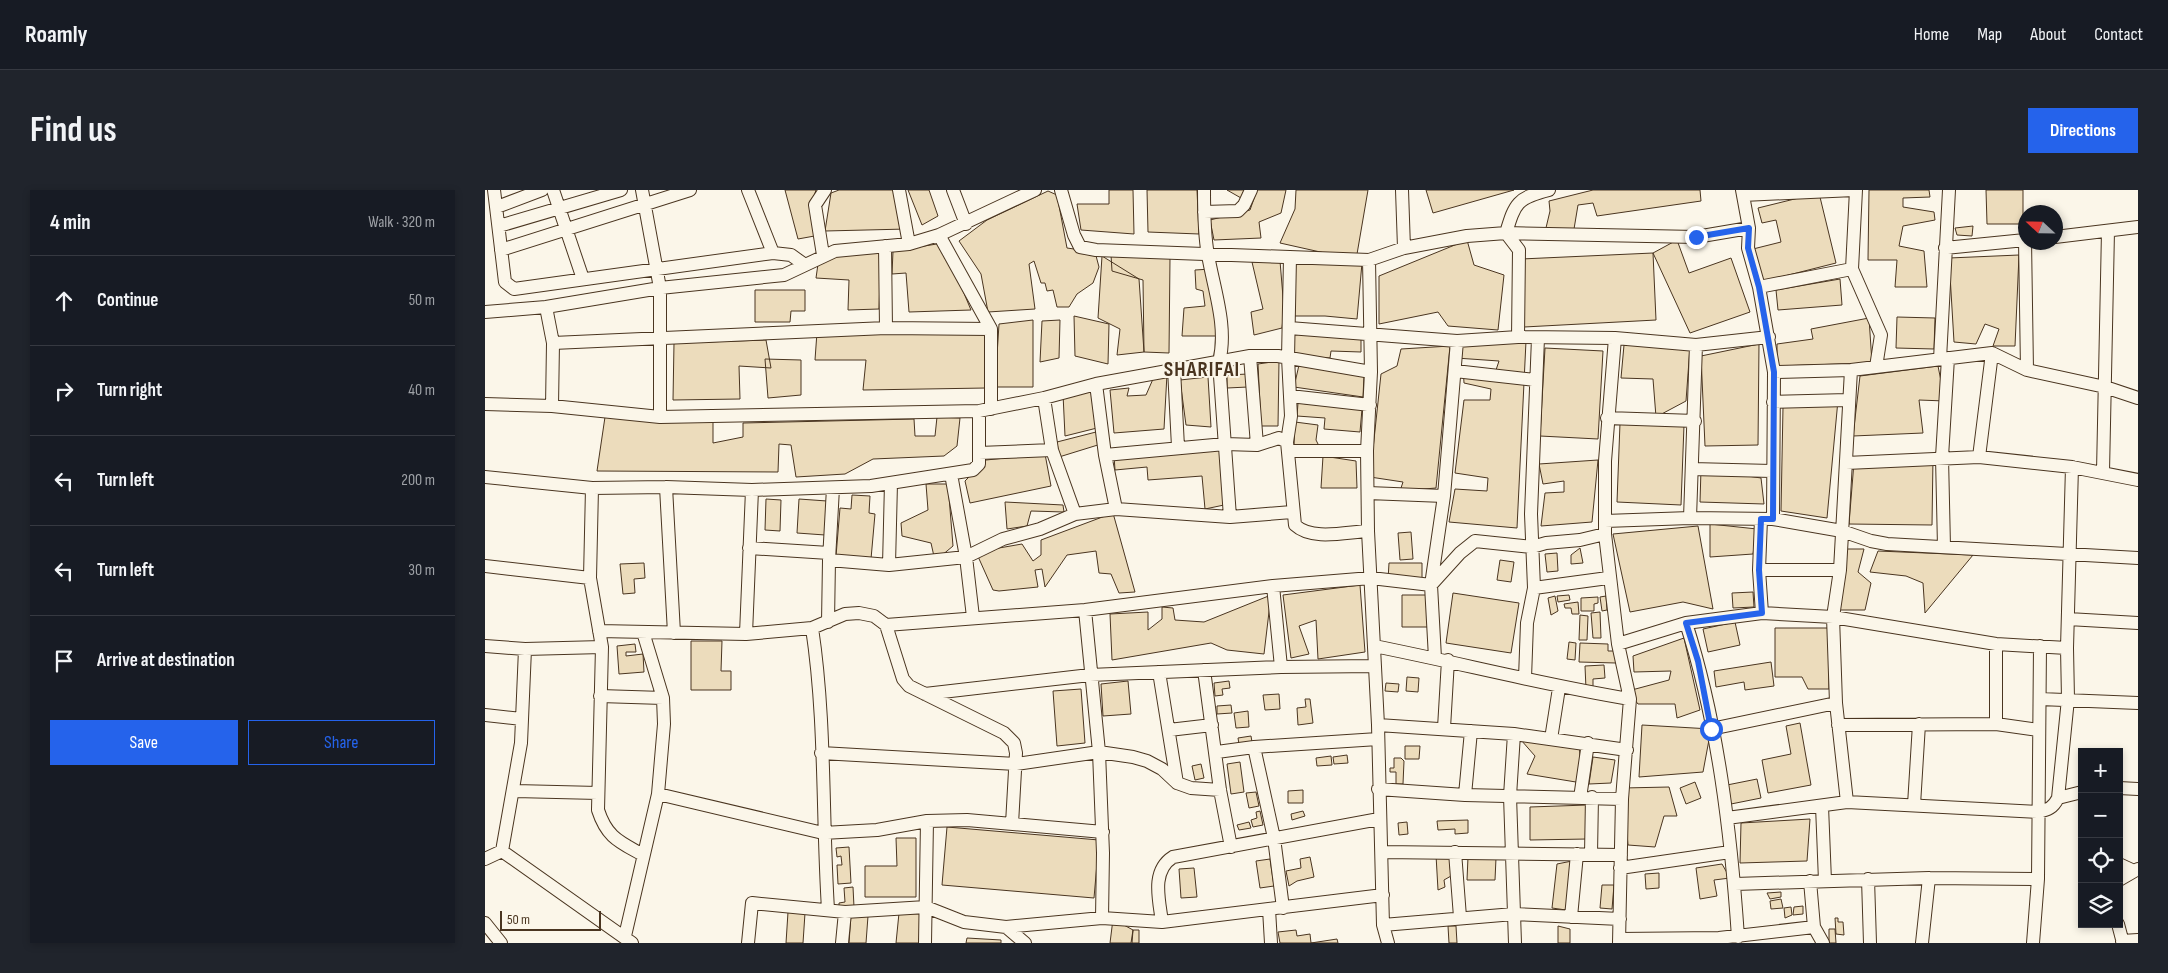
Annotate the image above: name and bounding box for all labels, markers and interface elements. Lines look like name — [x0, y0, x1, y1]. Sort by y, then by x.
text: Roamly — [25, 20, 88, 49]
text: Home — [1914, 24, 1949, 45]
text: Map — [1977, 24, 2002, 45]
text: About — [2030, 24, 2066, 45]
text: Contact — [2094, 24, 2143, 45]
button: Directions — [2028, 108, 2138, 153]
text: Find us — [30, 109, 117, 152]
north arrow — [2018, 205, 2063, 250]
text: 4 min — [50, 210, 91, 235]
text: Walk · 320 m — [368, 213, 435, 232]
route end — [1685, 226, 1708, 249]
icon: ahead — [50, 287, 78, 315]
text: Continue — [97, 289, 158, 312]
text: 50 m — [409, 291, 435, 310]
district label: SHARIFAI — [1164, 357, 1240, 382]
icon: right — [50, 377, 78, 405]
text: Turn right — [97, 379, 162, 402]
text: 40 m — [408, 381, 435, 400]
icon: left — [50, 467, 78, 495]
text: Turn left — [97, 469, 154, 492]
text: 200 m — [401, 471, 435, 490]
icon: left — [50, 557, 78, 585]
text: Turn left — [97, 559, 154, 582]
text: 30 m — [408, 561, 435, 580]
icon: arrive — [50, 647, 78, 675]
text: Arrive at destination — [97, 649, 235, 672]
route start — [1700, 718, 1723, 741]
button: Save — [50, 720, 238, 765]
button: Share — [248, 720, 435, 765]
map controls — [2078, 748, 2123, 928]
button: + — [2078, 748, 2123, 793]
button: − — [2078, 793, 2123, 838]
button: locate — [2078, 838, 2123, 883]
button: layers — [2078, 883, 2123, 928]
scale bar — [500, 908, 601, 931]
text: 50 m — [507, 911, 530, 928]

